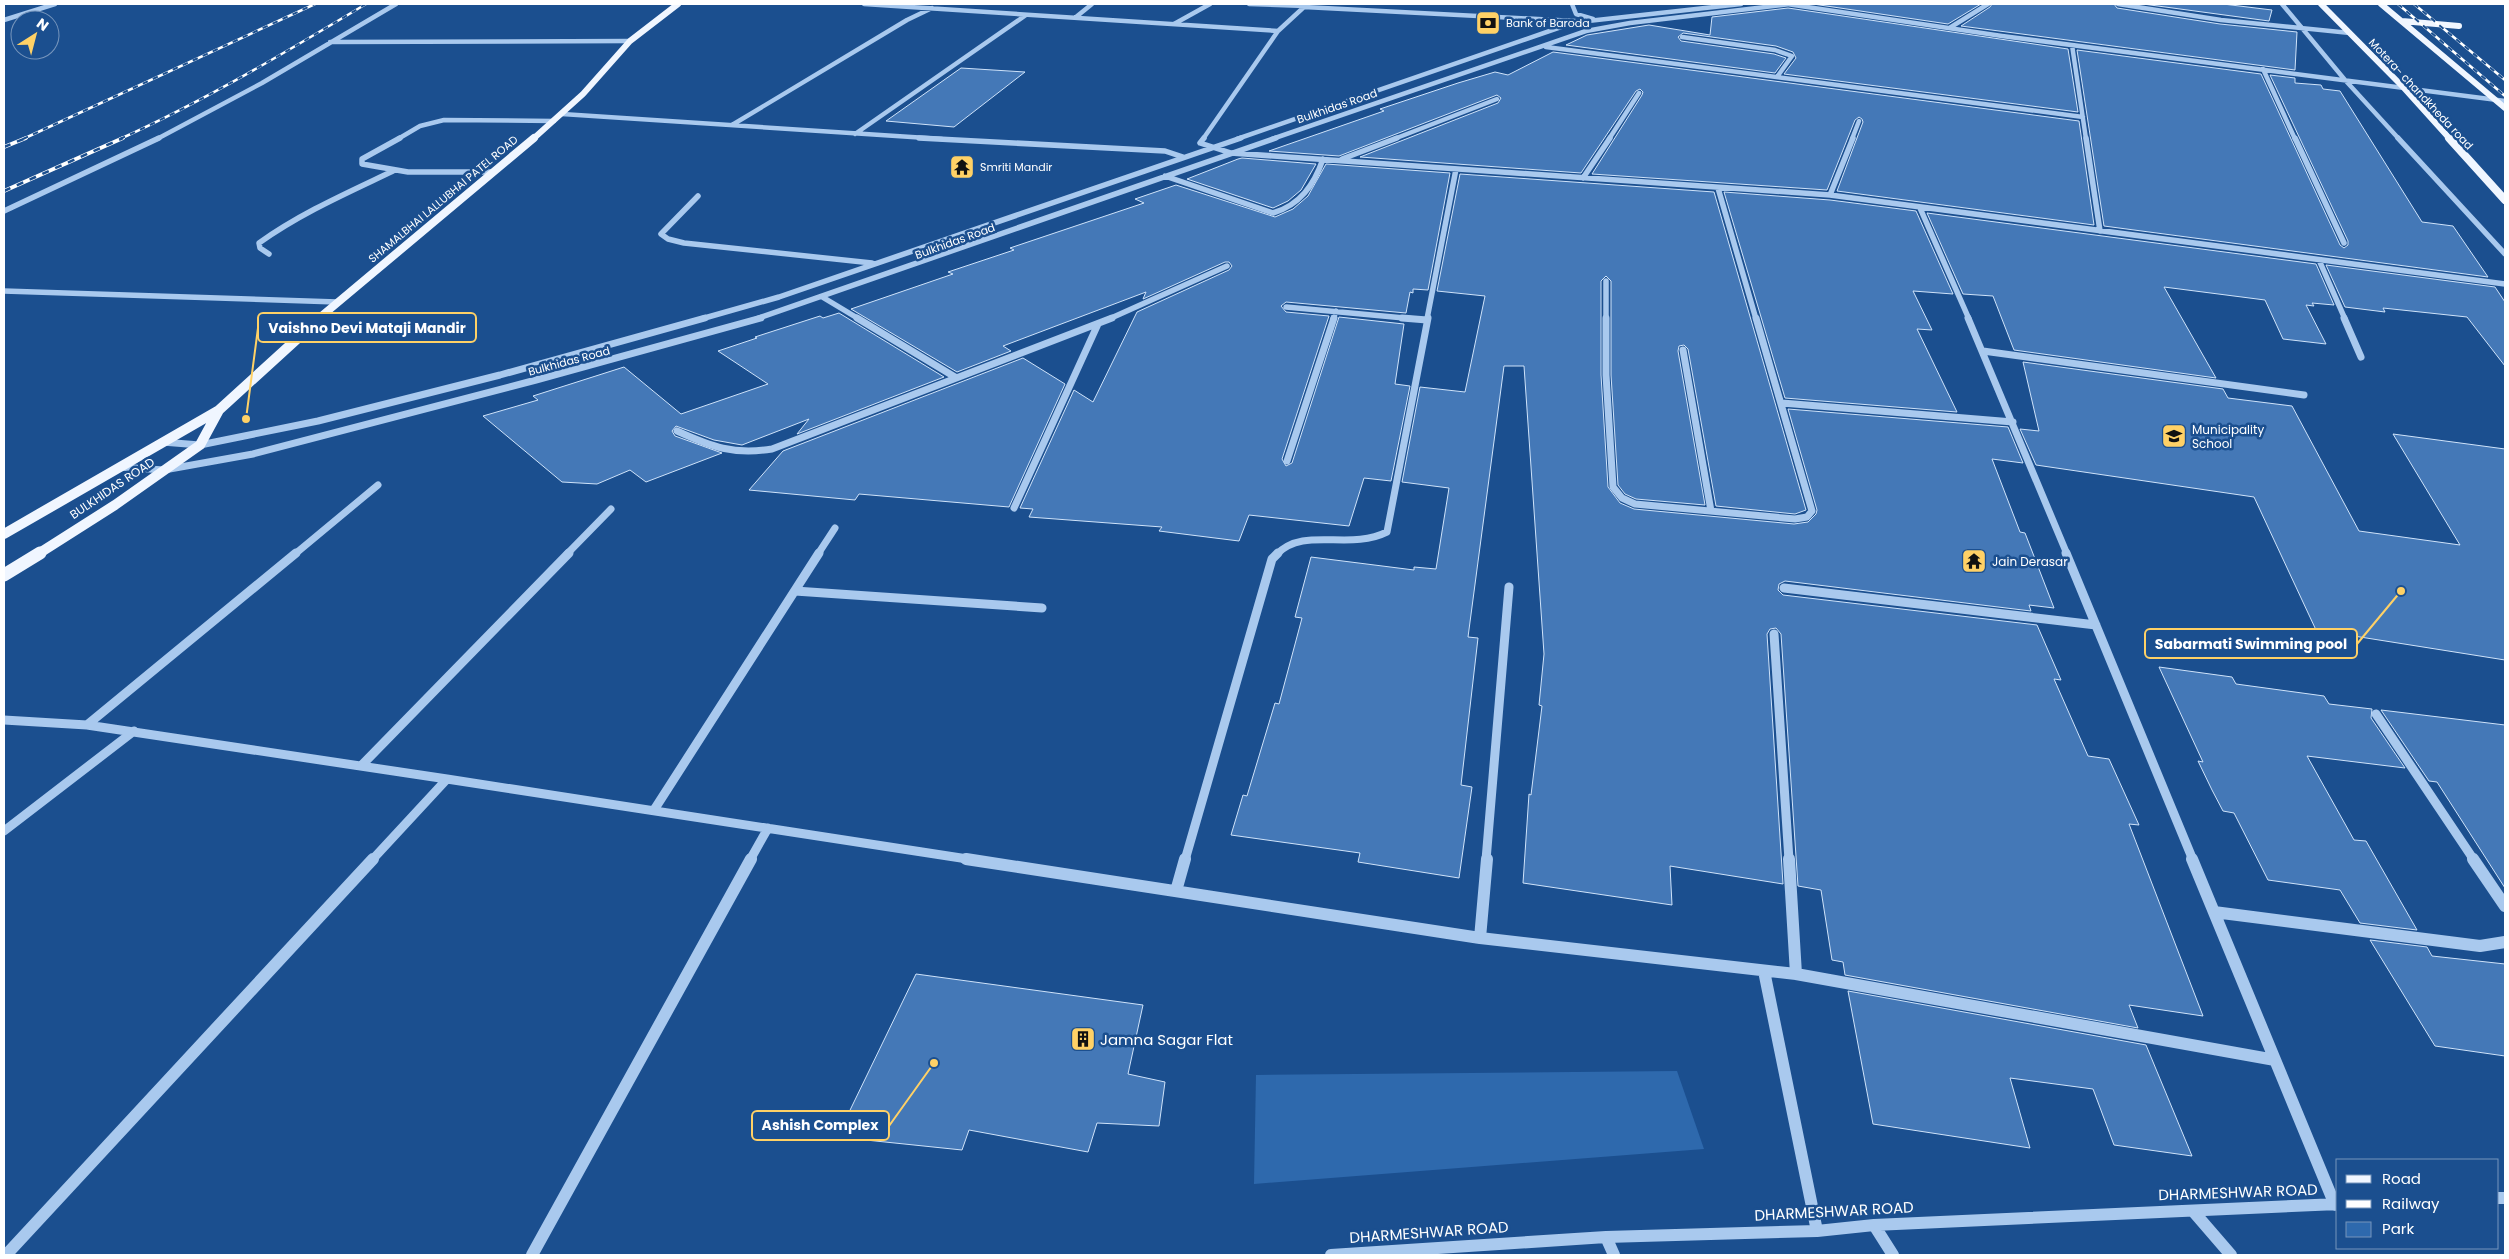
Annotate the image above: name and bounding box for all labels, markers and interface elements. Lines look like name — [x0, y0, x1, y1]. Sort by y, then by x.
north arrow — [10, 10, 60, 60]
bank icon: Bank of Baroda — [1475, 10, 1501, 36]
text: N — [33, 13, 53, 36]
place label: Bank of Baroda — [1506, 15, 1590, 31]
street label: Motera- chandkheda road — [2365, 35, 2477, 153]
street label: Bulkhidas Road — [1295, 85, 1379, 127]
street label: SHAMALBHAI LALLUBHAI PATEL ROAD — [365, 131, 521, 266]
temple icon: Smriti Mandir — [949, 154, 975, 180]
place label: Smriti Mandir — [980, 159, 1052, 175]
street label: Bulkhidas Road — [913, 219, 997, 263]
callout: Vaishno Devi Mataji Mandir — [258, 313, 476, 342]
text: Vaishno Devi Mataji Mandir — [268, 318, 466, 338]
street label: Bulkhidas Road — [526, 342, 612, 380]
place label: Municipality School — [2192, 421, 2264, 452]
school or university icon: Municipality School — [2161, 423, 2187, 449]
street label: BULKHIDAS ROAD — [66, 453, 158, 523]
temple icon: Jain Derasar — [1961, 548, 1987, 574]
place label: Jain Derasar — [1992, 553, 2068, 570]
callout: Sabarmati Swimming pool — [2145, 629, 2357, 658]
text: Sabarmati Swimming pool — [2155, 634, 2347, 654]
building icon: Jamna Sagar Flat — [1070, 1026, 1096, 1052]
place label: Jamna Sagar Flat — [1100, 1029, 1233, 1050]
callout: Ashish Complex — [752, 1111, 889, 1140]
text: Ashish Complex — [762, 1115, 879, 1135]
legend — [2336, 1159, 2499, 1249]
text: Road — [2382, 1168, 2421, 1189]
street label: DHARMESHWAR ROAD — [2158, 1179, 2318, 1205]
text: Railway — [2382, 1193, 2440, 1214]
street label: DHARMESHWAR ROAD — [1754, 1196, 1914, 1226]
street label: DHARMESHWAR ROAD — [1349, 1216, 1509, 1248]
text: Park — [2382, 1218, 2414, 1239]

